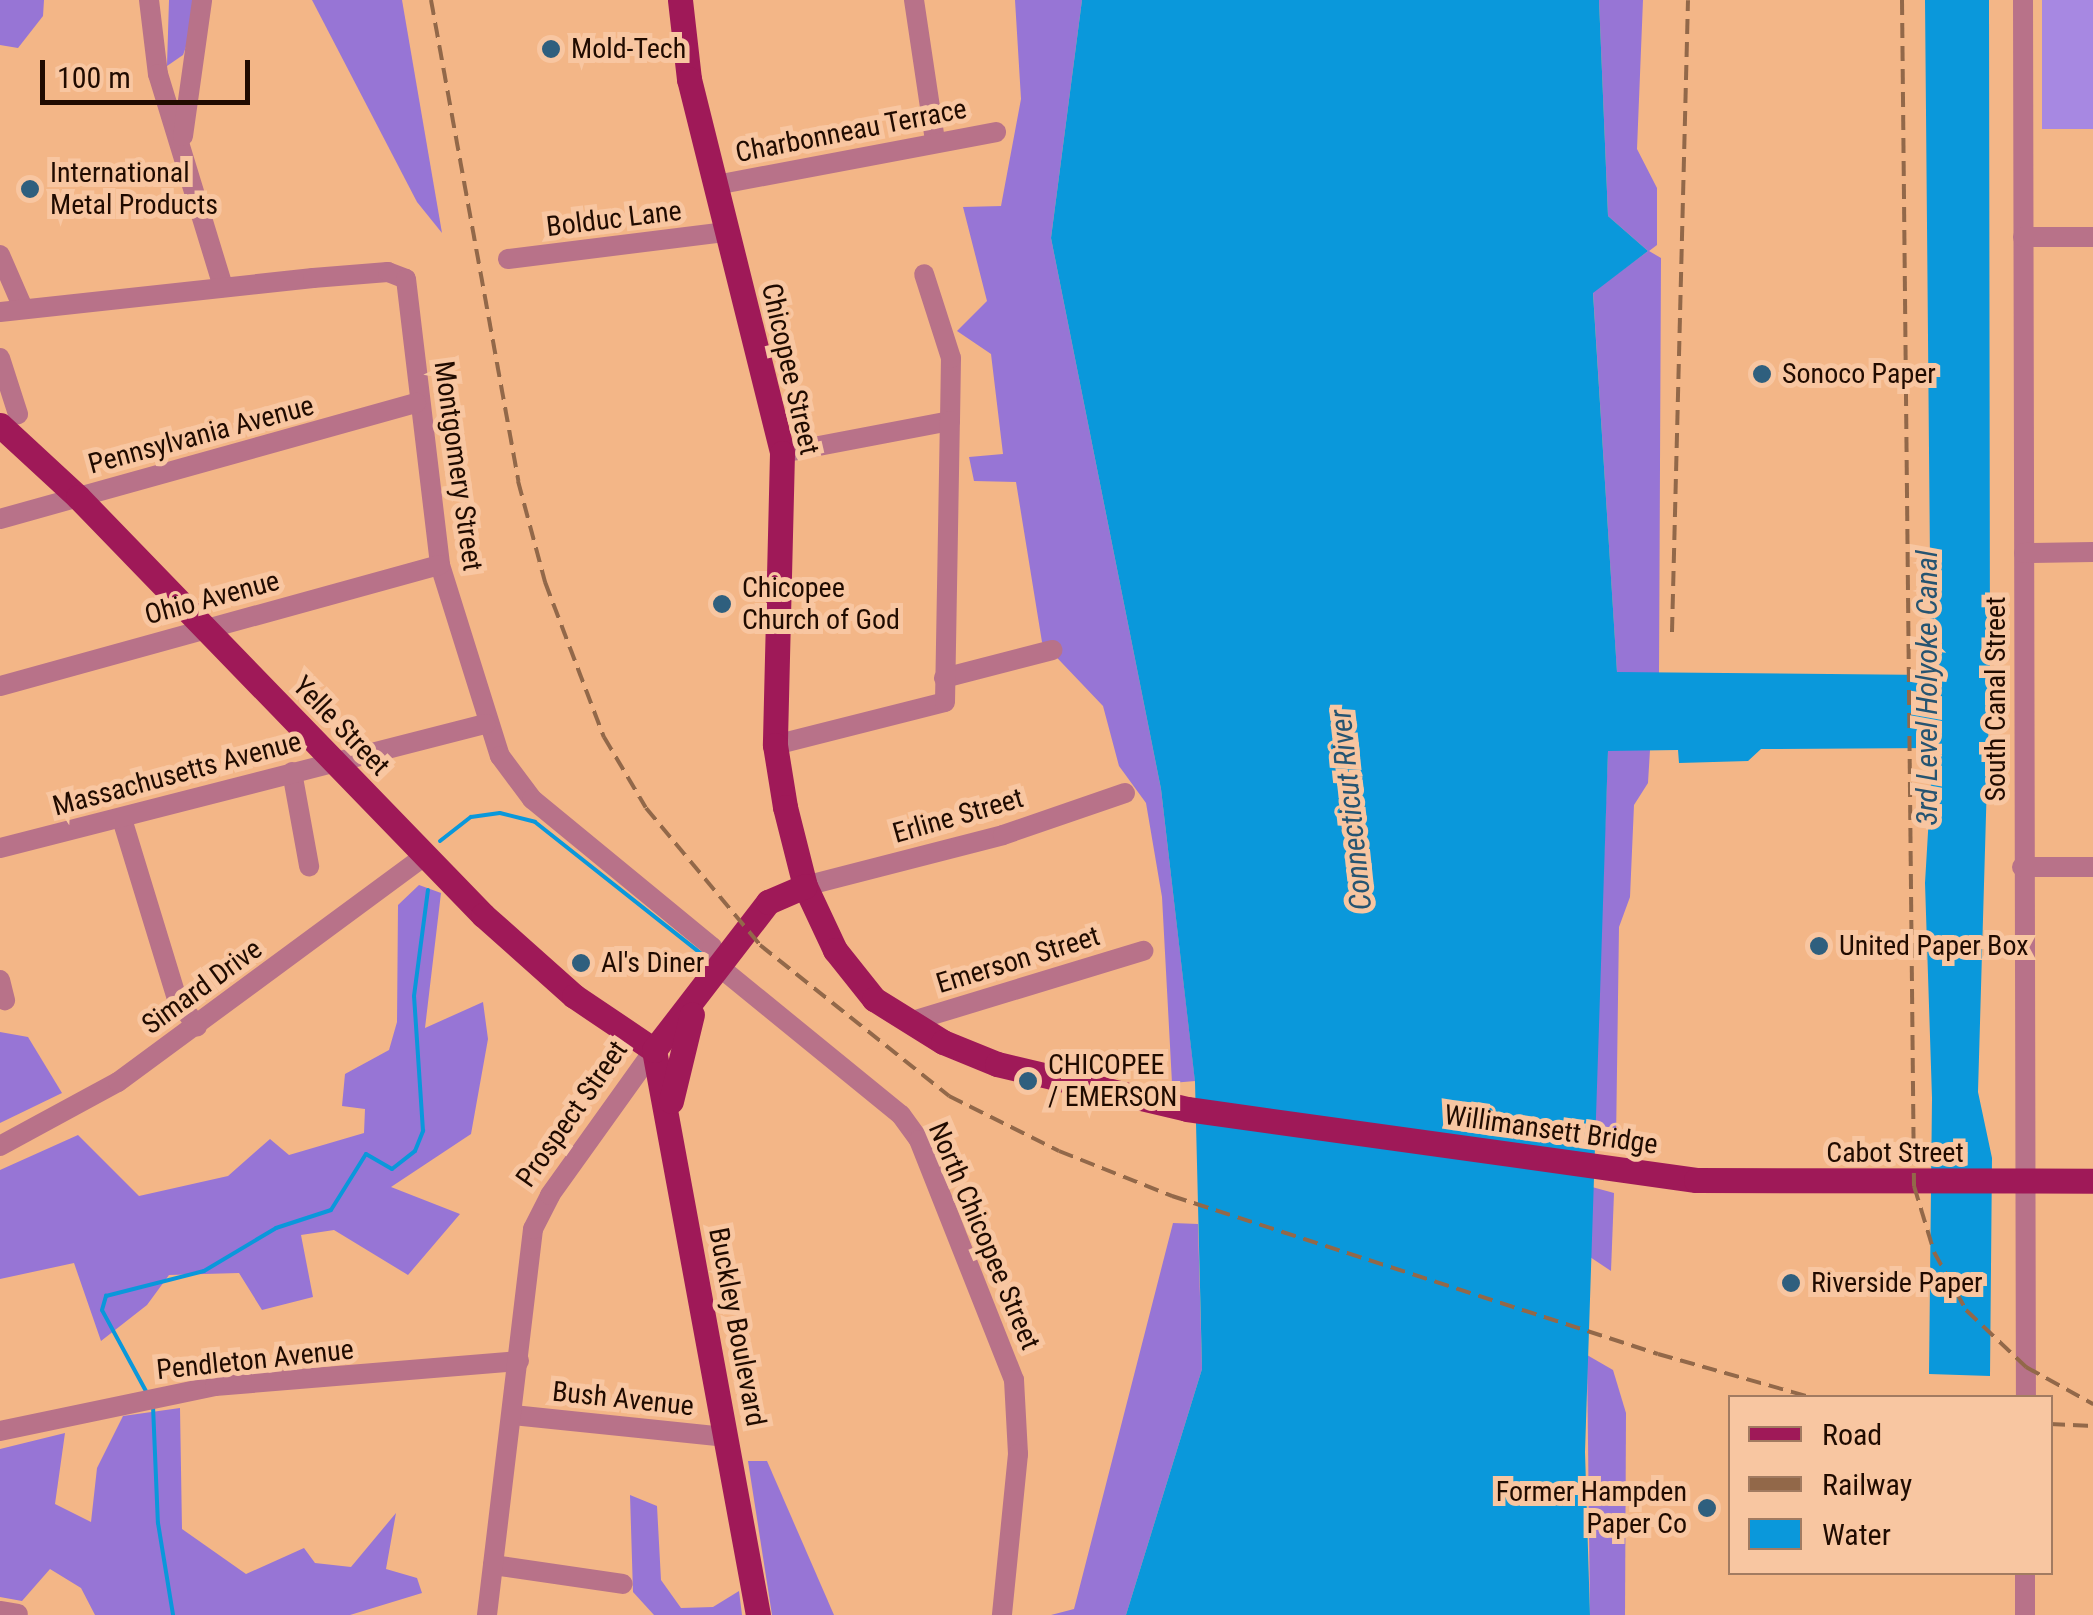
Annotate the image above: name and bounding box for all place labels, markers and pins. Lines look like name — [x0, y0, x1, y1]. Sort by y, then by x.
place label: Mold-Tech — [571, 32, 686, 66]
marker: Mold-Tech — [540, 38, 562, 60]
place label: International Metal Products — [50, 156, 218, 222]
marker: International Metal Products — [19, 178, 41, 200]
place label: Sonoco Paper — [1782, 357, 1936, 391]
marker: Sonoco Paper — [1751, 363, 1773, 385]
place label: Chicopee Church of God — [742, 571, 900, 637]
marker: Chicopee Church of God — [711, 593, 733, 615]
place label: United Paper Box — [1839, 929, 2028, 963]
marker: United Paper Box — [1808, 935, 1830, 957]
place label: Al's Diner — [601, 946, 704, 980]
marker: Al's Diner — [570, 952, 592, 974]
place label: CHICOPEE / EMERSON — [1048, 1048, 1177, 1114]
marker: CHICOPEE / EMERSON — [1017, 1070, 1039, 1092]
place label: Riverside Paper — [1811, 1266, 1983, 1300]
marker: Riverside Paper — [1780, 1272, 1802, 1294]
place label: Former Hampden Paper Co — [1496, 1475, 1687, 1541]
marker: Former Hampden Paper Co — [1696, 1497, 1718, 1519]

